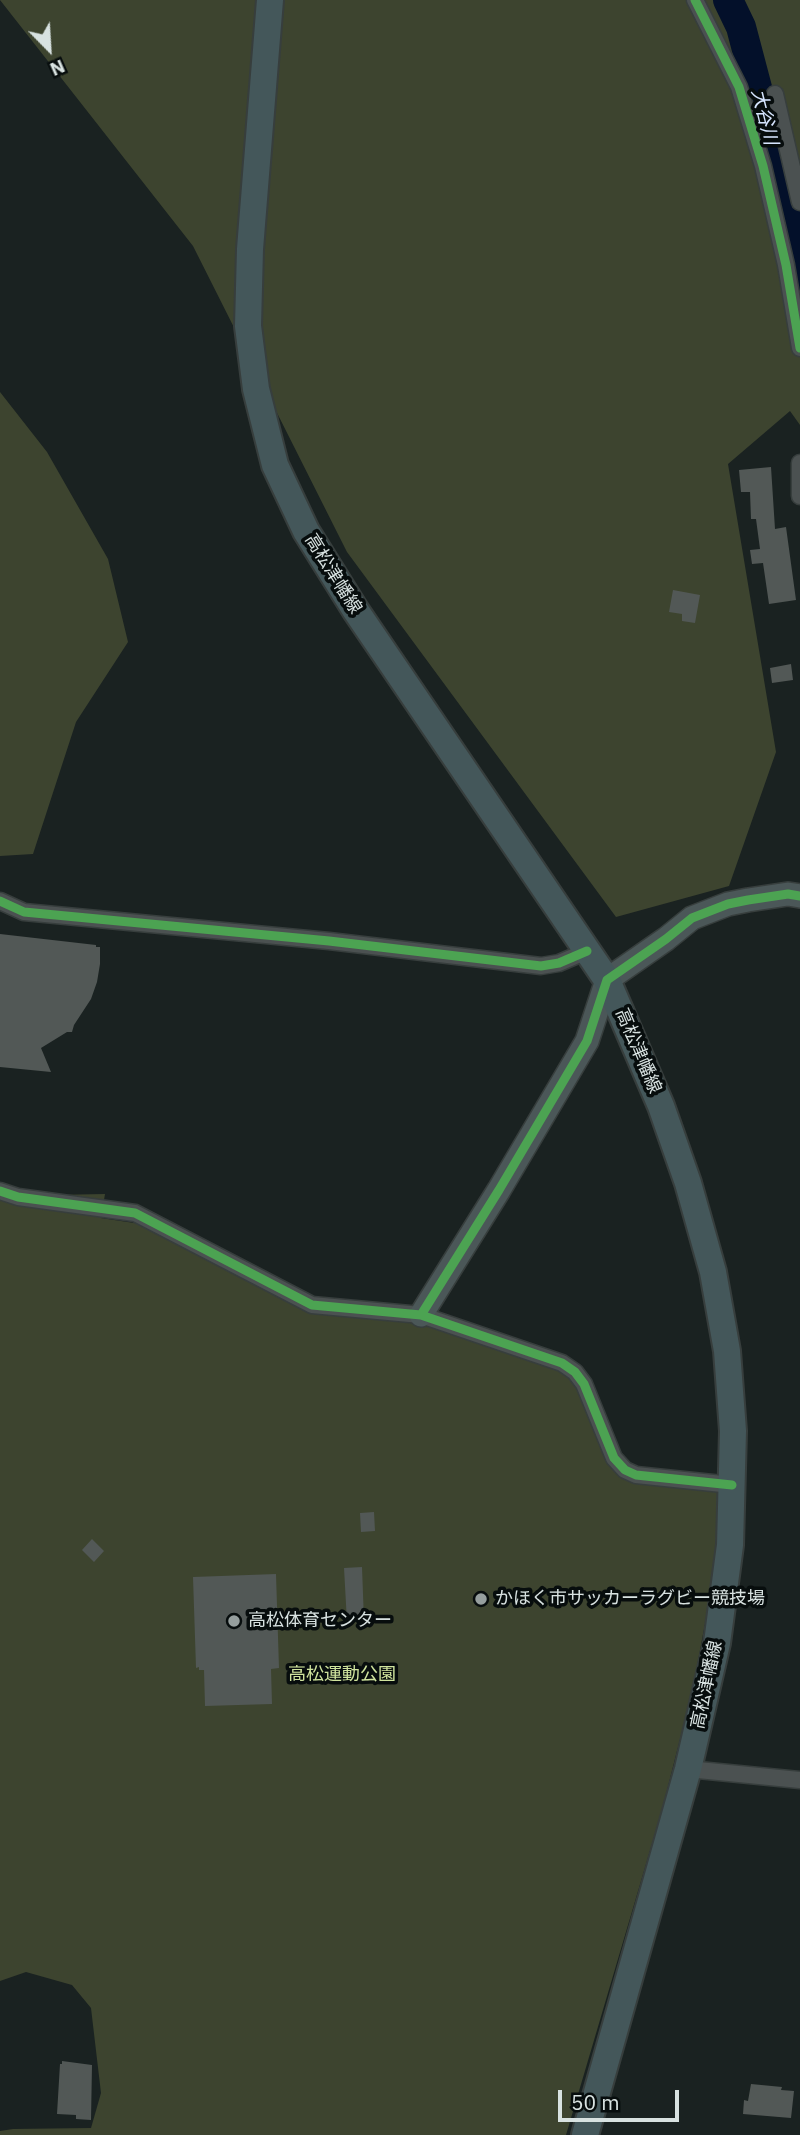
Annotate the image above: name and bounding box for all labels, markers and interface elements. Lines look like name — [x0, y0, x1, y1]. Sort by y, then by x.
north arrow — [14, 14, 84, 84]
text: N — [46, 54, 69, 82]
water label: 大谷川 — [746, 87, 782, 147]
street label: 高松津幡線 — [300, 530, 366, 618]
street label: 高松津幡線 — [610, 1005, 666, 1097]
place label: かほく市サッカーラグビー競技場 — [495, 1588, 765, 1610]
marker: かほく市サッカーラグビー競技場 — [473, 1591, 489, 1607]
place label: 高松体育センター — [248, 1610, 392, 1632]
marker: 高松体育センター — [226, 1613, 242, 1629]
street label: 高松津幡線 — [687, 1639, 727, 1731]
park label: 高松運動公園 — [288, 1664, 396, 1686]
scale bar — [562, 2076, 683, 2120]
text: 50 m — [571, 2088, 620, 2116]

